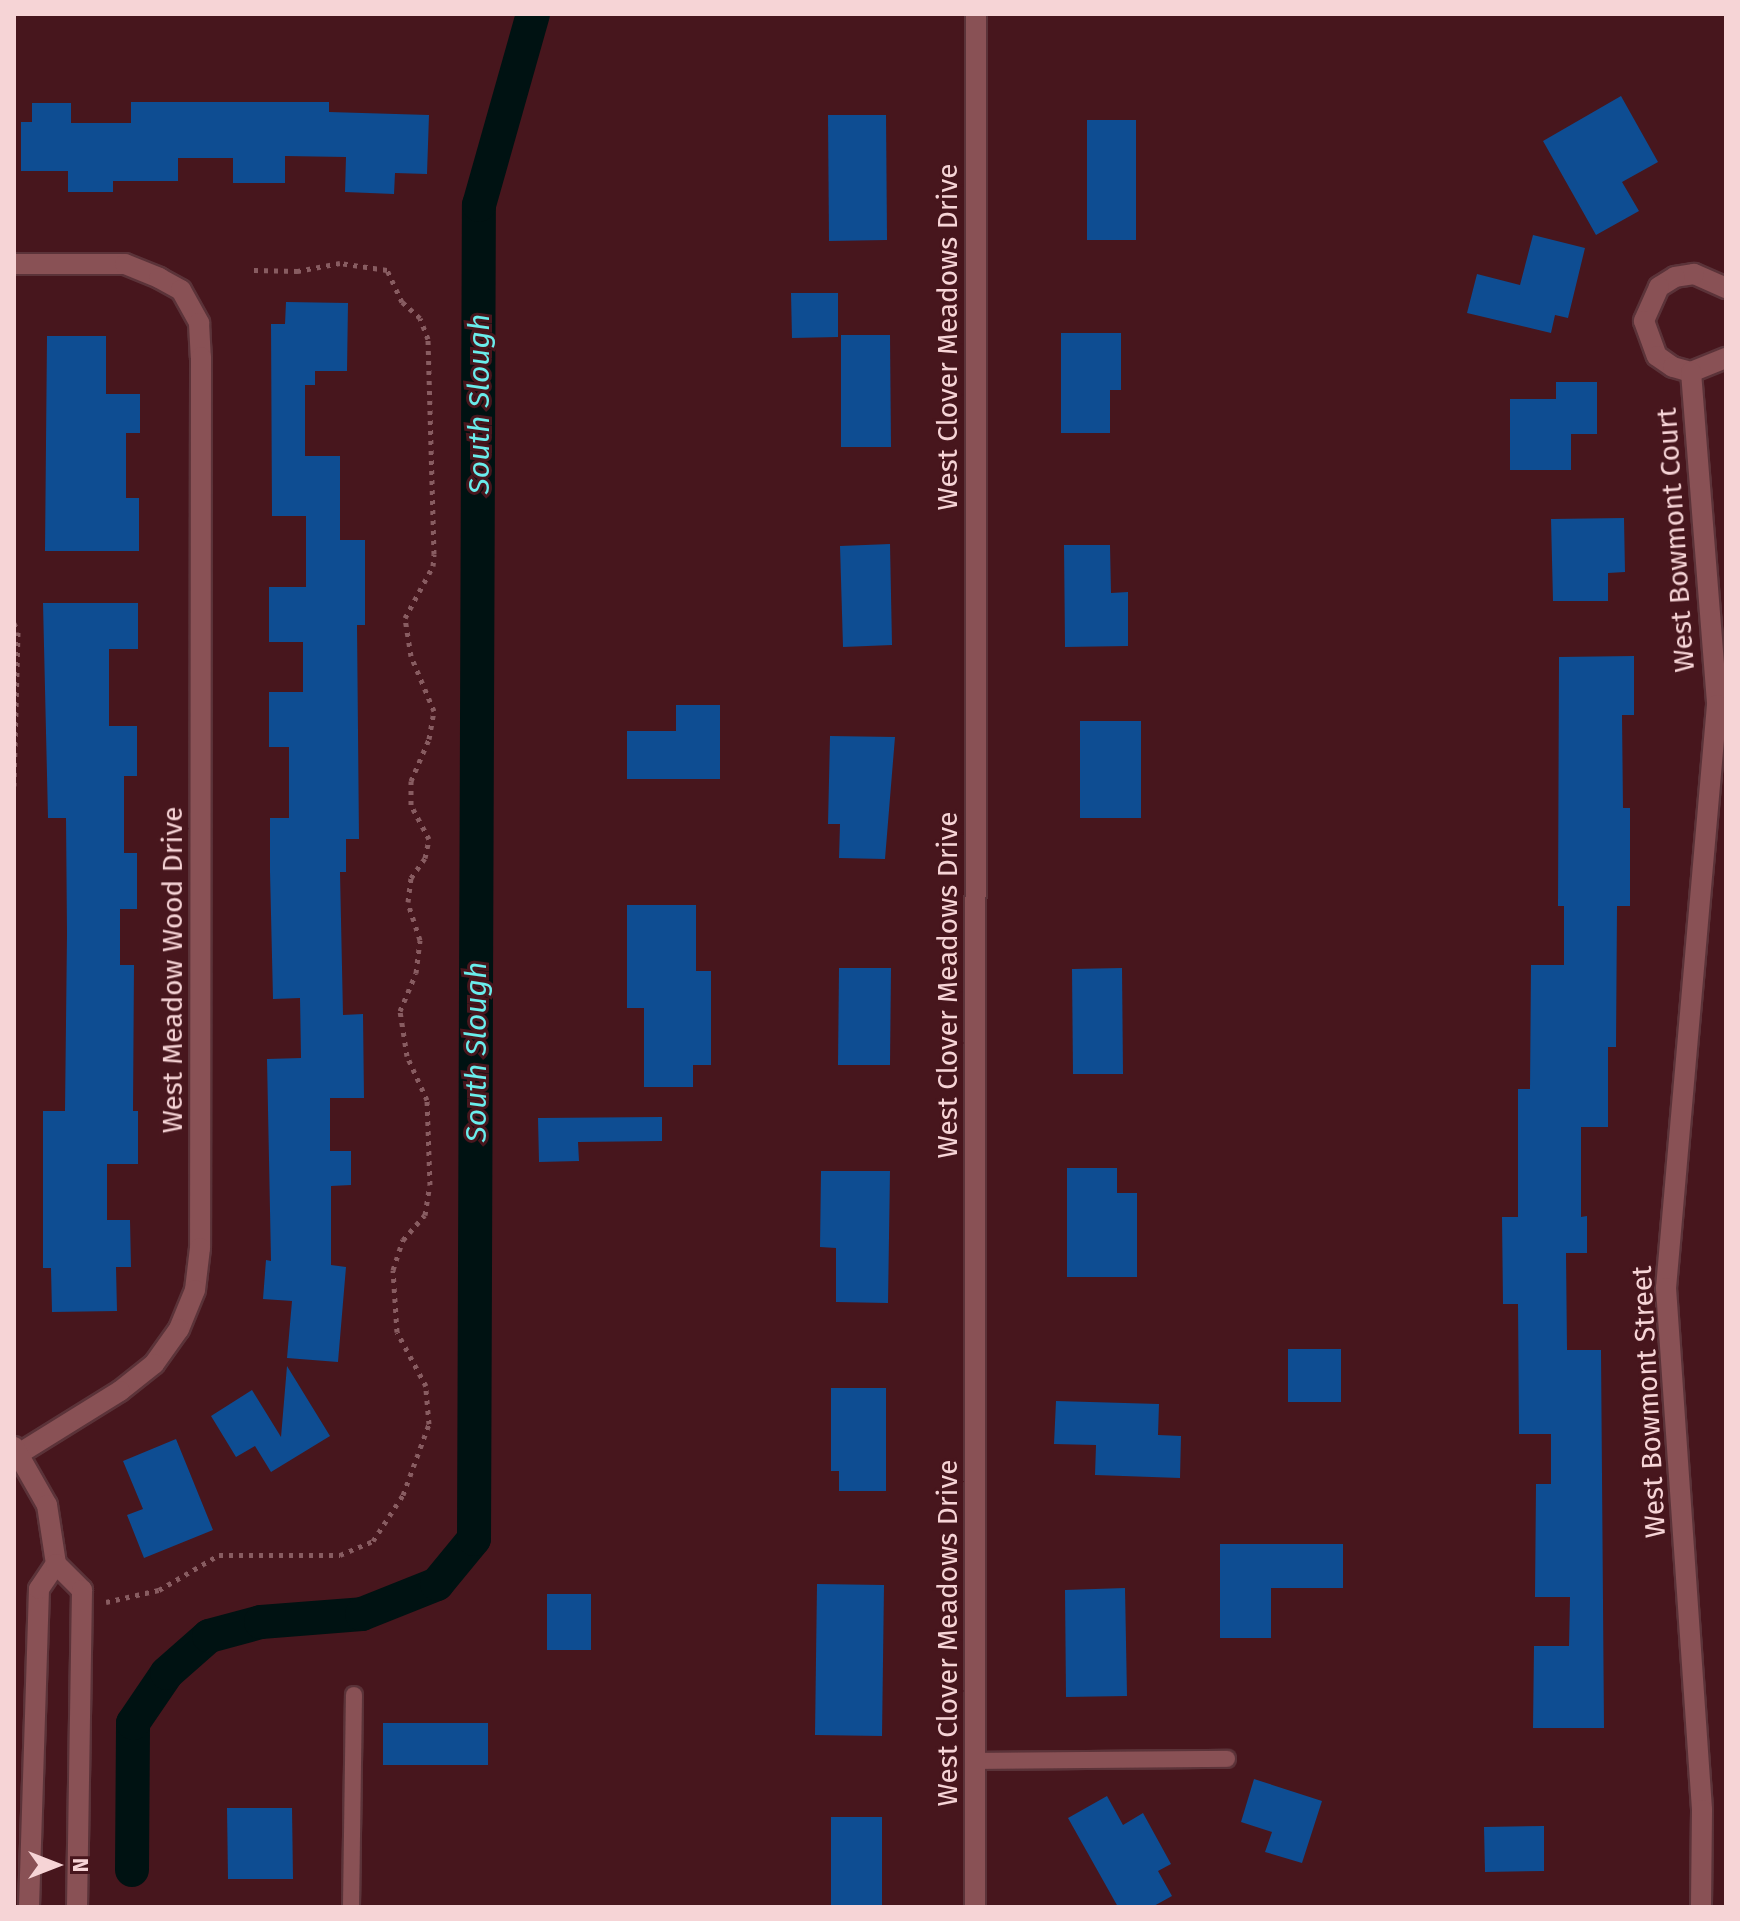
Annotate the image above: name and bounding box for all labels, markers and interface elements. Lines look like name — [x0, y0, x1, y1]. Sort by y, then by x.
street label: West Clover Meadows Drive — [931, 164, 965, 510]
water label: South Slough — [461, 314, 497, 494]
street label: West Bowmont Court — [1650, 407, 1702, 673]
street label: West Meadow Wood Drive — [156, 807, 190, 1133]
street label: West Clover Meadows Drive — [931, 812, 965, 1158]
water label: South Slough — [458, 962, 494, 1142]
street label: West Bowmont Street — [1625, 1265, 1673, 1539]
street label: West Clover Meadows Drive — [931, 1460, 965, 1806]
north arrow — [16, 1825, 96, 1905]
text: N — [67, 1858, 94, 1872]

